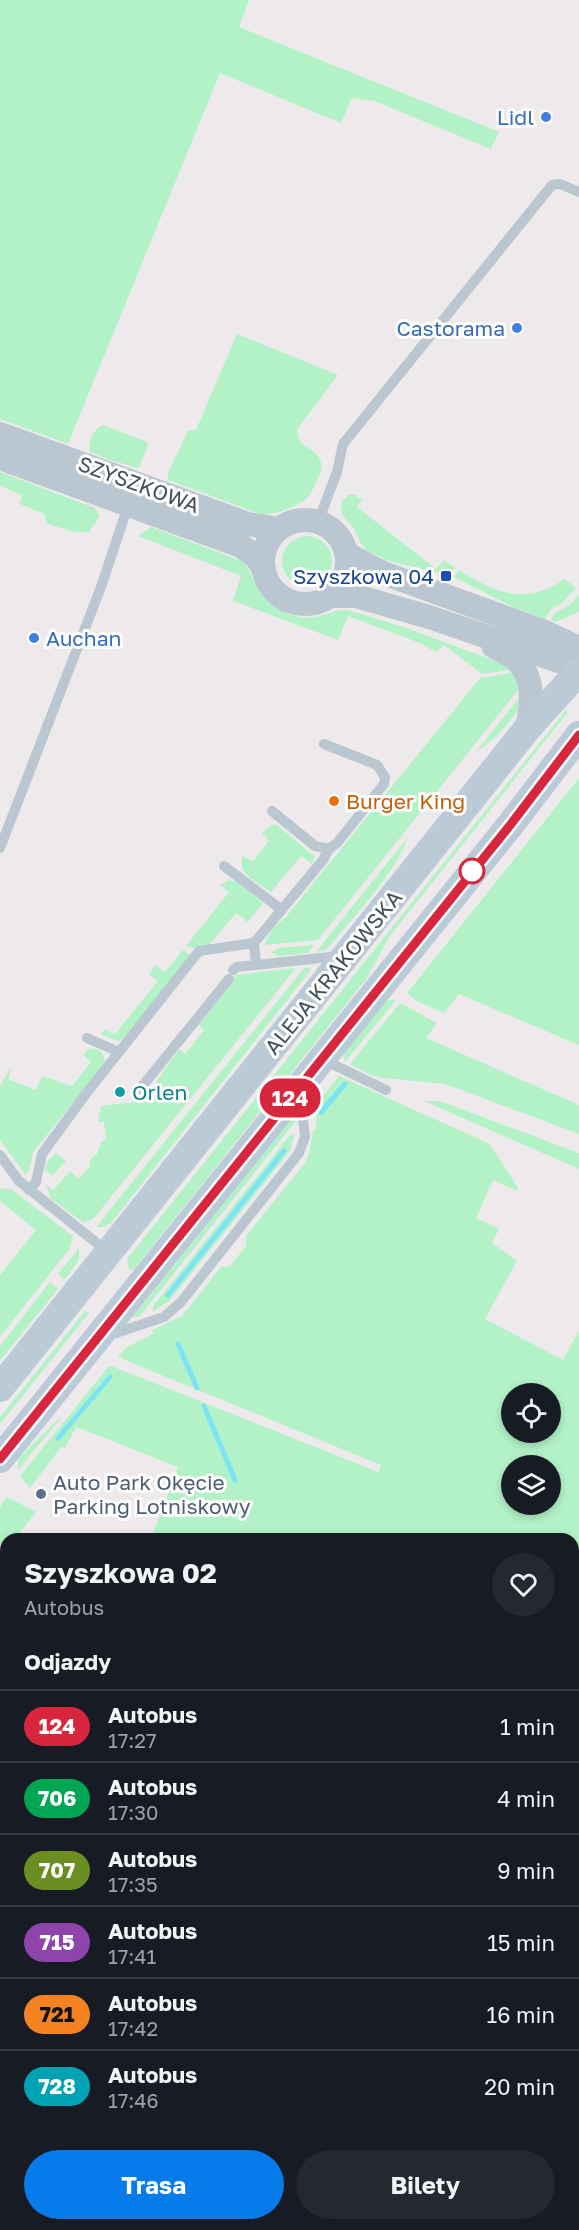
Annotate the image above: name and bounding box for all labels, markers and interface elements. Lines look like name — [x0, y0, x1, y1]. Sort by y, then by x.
place label: Lidl — [497, 104, 534, 130]
marker: Lidl — [539, 110, 553, 124]
place label: Castorama — [396, 315, 505, 341]
marker: Castorama — [510, 321, 524, 335]
street label: SZYSZKOWA — [75, 450, 203, 518]
place label: Szyszkowa 04 — [293, 563, 434, 589]
marker: Szyszkowa 04 — [439, 569, 453, 583]
place label: Auchan — [46, 625, 122, 651]
marker: Auchan — [27, 631, 41, 645]
place label: Burger King — [346, 788, 465, 814]
marker: Burger King — [327, 794, 341, 808]
unlabelled marker — [459, 858, 485, 884]
street label: ALEJA KRAKOWSKA — [259, 885, 407, 1059]
line badge: 124 — [256, 1078, 324, 1118]
place label: Orlen — [132, 1079, 187, 1105]
marker: Orlen — [113, 1085, 127, 1099]
text: 124 — [272, 1085, 308, 1111]
map controls — [501, 1383, 561, 1515]
button: locate — [501, 1383, 561, 1443]
button: layers — [501, 1455, 561, 1515]
place label: Auto Park Okęcie Parking Lotniskowy — [53, 1469, 251, 1519]
marker: Auto Park Okęcie Parking Lotniskowy — [34, 1487, 48, 1501]
button: heart — [492, 1553, 555, 1616]
text: Szyszkowa 02 — [24, 1556, 217, 1589]
text: Autobus — [24, 1595, 104, 1619]
text: Odjazdy — [24, 1648, 111, 1675]
text: Autobus — [108, 1701, 197, 1728]
text: 124 — [39, 1713, 75, 1739]
text: 1 min — [500, 1713, 555, 1740]
text: 17:27 — [108, 1728, 157, 1752]
text: Autobus — [108, 1773, 197, 1800]
text: 706 — [38, 1785, 76, 1811]
text: 4 min — [497, 1785, 555, 1812]
text: 17:30 — [108, 1800, 158, 1824]
text: Autobus — [108, 1845, 197, 1872]
text: 707 — [39, 1857, 75, 1883]
text: 9 min — [497, 1857, 555, 1884]
text: 17:35 — [108, 1872, 158, 1896]
text: Autobus — [108, 1917, 197, 1944]
text: 715 — [39, 1929, 75, 1955]
text: 15 min — [487, 1929, 555, 1956]
text: 17:41 — [108, 1944, 156, 1968]
text: Autobus — [108, 1989, 197, 2016]
text: 721 — [39, 2001, 75, 2027]
text: 16 min — [487, 2001, 555, 2028]
text: 17:42 — [108, 2016, 158, 2040]
text: Autobus — [108, 2061, 197, 2088]
text: 728 — [38, 2073, 76, 2099]
text: 20 min — [484, 2073, 555, 2100]
text: 17:46 — [108, 2088, 159, 2112]
button: Trasa — [24, 2150, 284, 2219]
button: Bilety — [296, 2150, 555, 2219]

